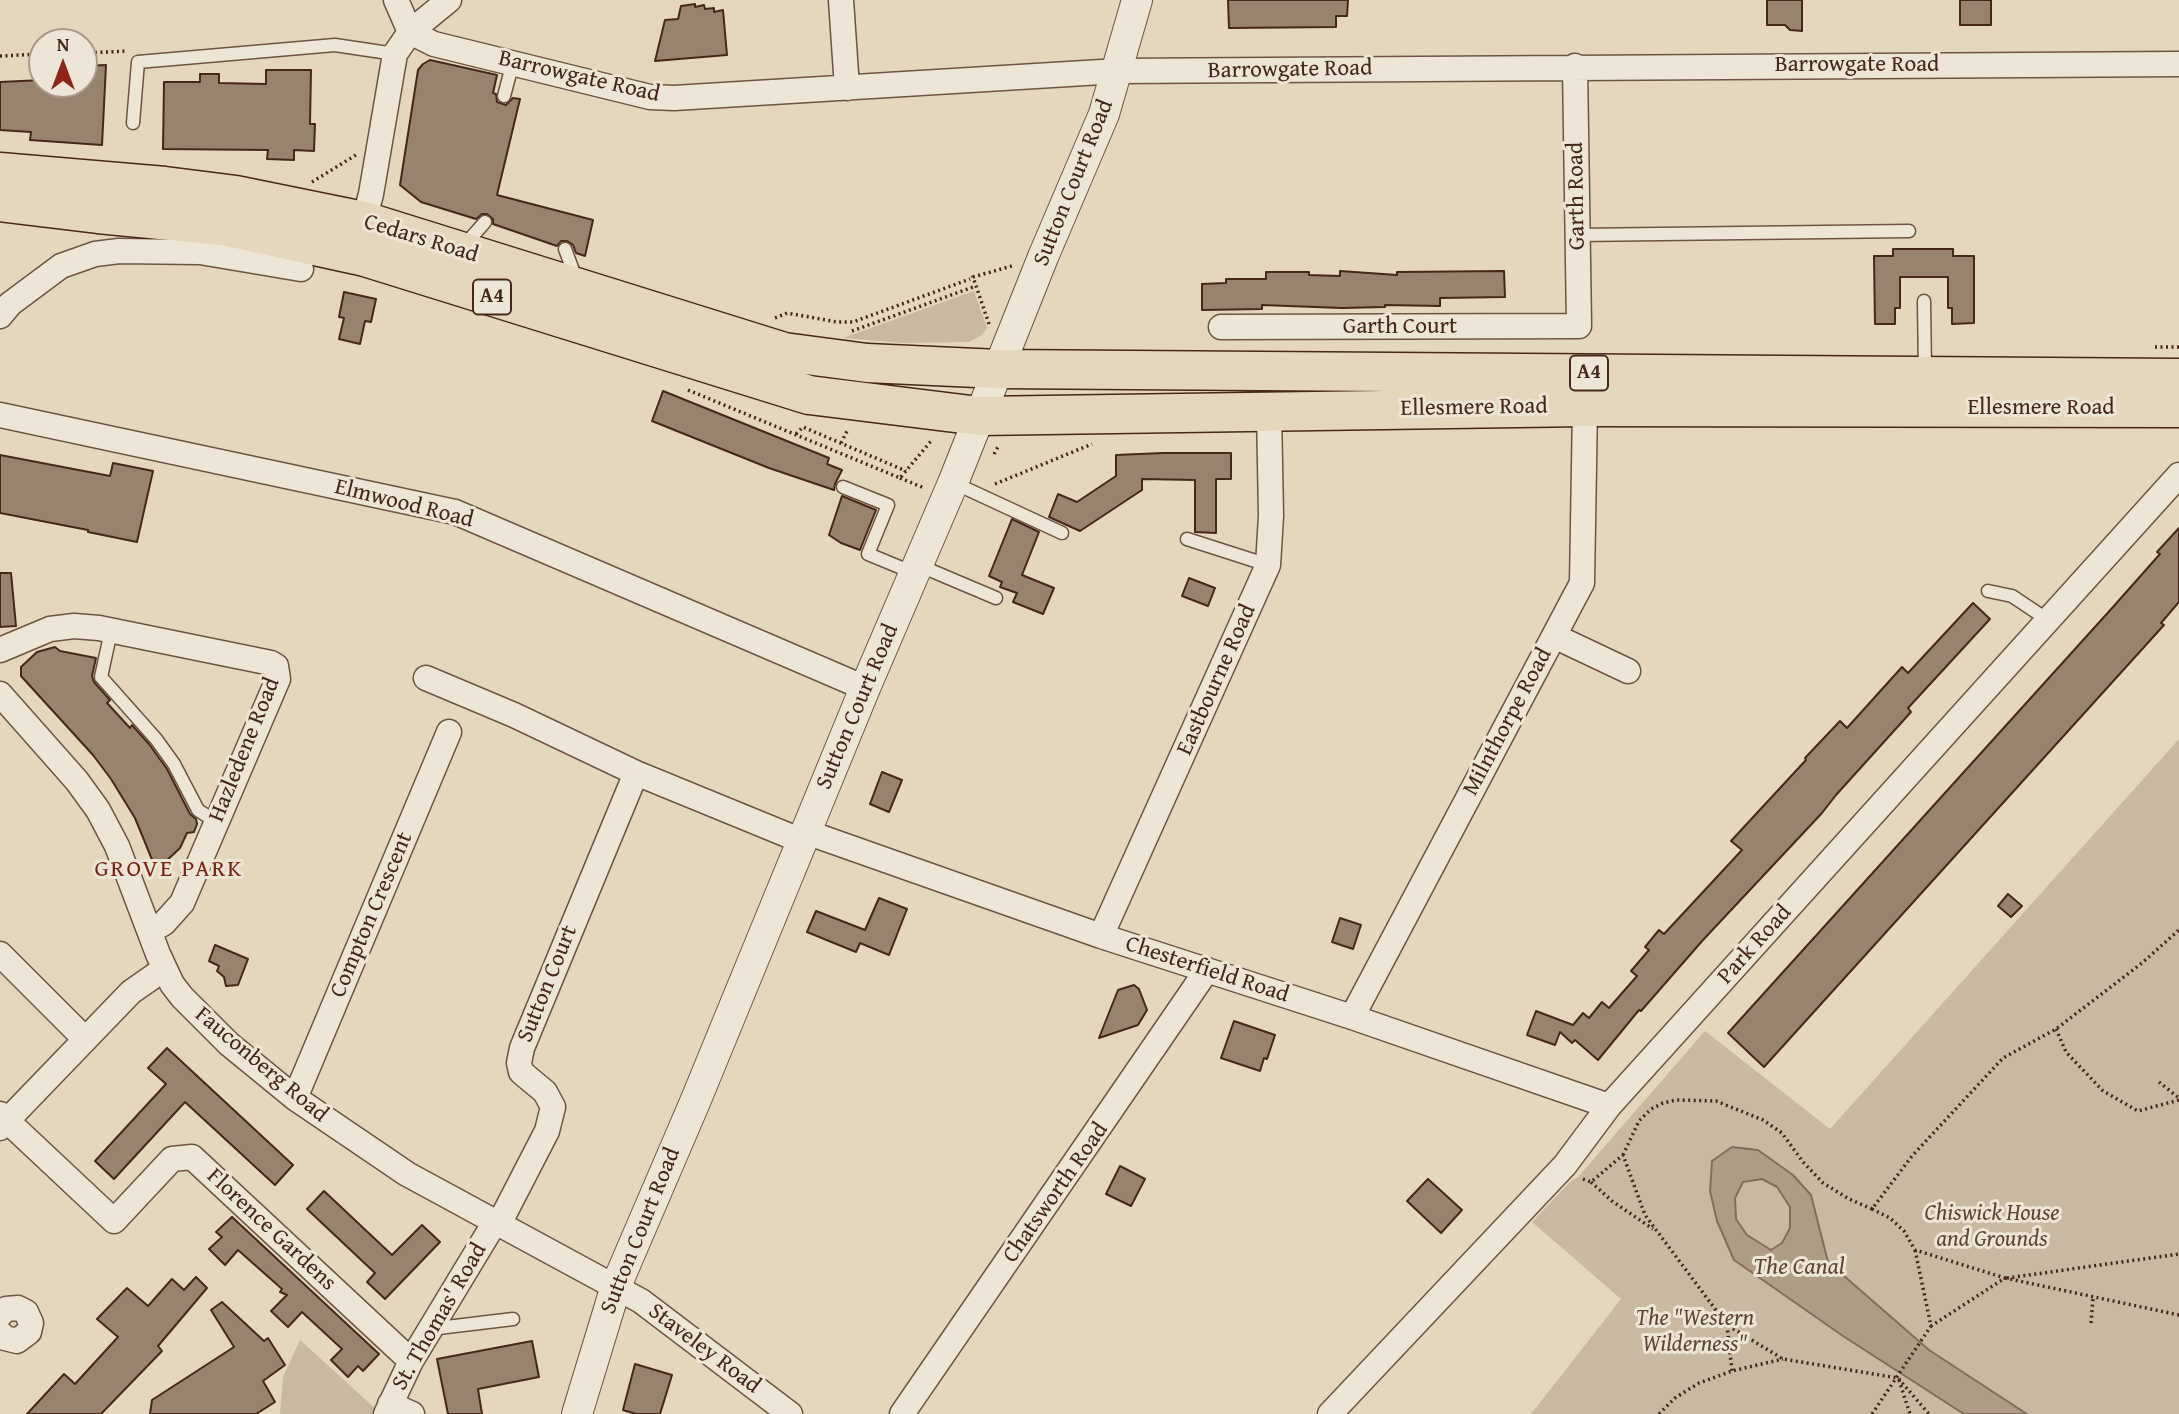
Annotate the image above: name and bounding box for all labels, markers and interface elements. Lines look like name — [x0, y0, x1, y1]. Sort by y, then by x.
north arrow — [28, 28, 98, 98]
text: N — [57, 30, 69, 58]
street label: Barrowgate Road — [496, 45, 662, 109]
street label: Barrowgate Road — [1775, 51, 1939, 79]
street label: Barrowgate Road — [1207, 55, 1373, 85]
street label: Sutton Court Road — [1028, 96, 1120, 270]
street label: Garth Road — [1562, 142, 1592, 250]
street label: Cedars Road — [360, 209, 482, 269]
road number: A4 — [473, 280, 511, 314]
street label: Garth Court — [1343, 313, 1457, 341]
road number: A4 — [1570, 356, 1608, 390]
street label: Ellesmere Road — [1400, 393, 1548, 423]
street label: Ellesmere Road — [1967, 394, 2115, 422]
street label: Elmwood Road — [332, 473, 476, 535]
street label: Eastbourne Road — [1171, 600, 1263, 760]
street label: Sutton Court Road — [811, 620, 905, 794]
street label: Milnthorpe Road — [1457, 643, 1559, 801]
street label: Hazledene Road — [203, 674, 287, 826]
street label: Compton Crescent — [325, 828, 419, 1002]
district label: GROVE PARK — [96, 856, 242, 884]
street label: Park Road — [1712, 900, 1798, 990]
street label: Sutton Court — [512, 921, 584, 1047]
street label: Chesterfield Road — [1122, 931, 1292, 1009]
street label: Fauconberg Road — [189, 1001, 333, 1129]
street label: Chatsworth Road — [997, 1118, 1115, 1268]
street label: Sutton Court Road — [595, 1144, 687, 1318]
street label: Florence Gardens — [200, 1163, 342, 1297]
park label: Chiswick House and Grounds — [1924, 1200, 2060, 1254]
street label: St. Thomas' Road — [387, 1238, 493, 1396]
water label: The Canal — [1753, 1254, 1845, 1282]
street label: Staveley Road — [642, 1298, 766, 1400]
park label: The "Western Wilderness" — [1636, 1305, 1754, 1359]

